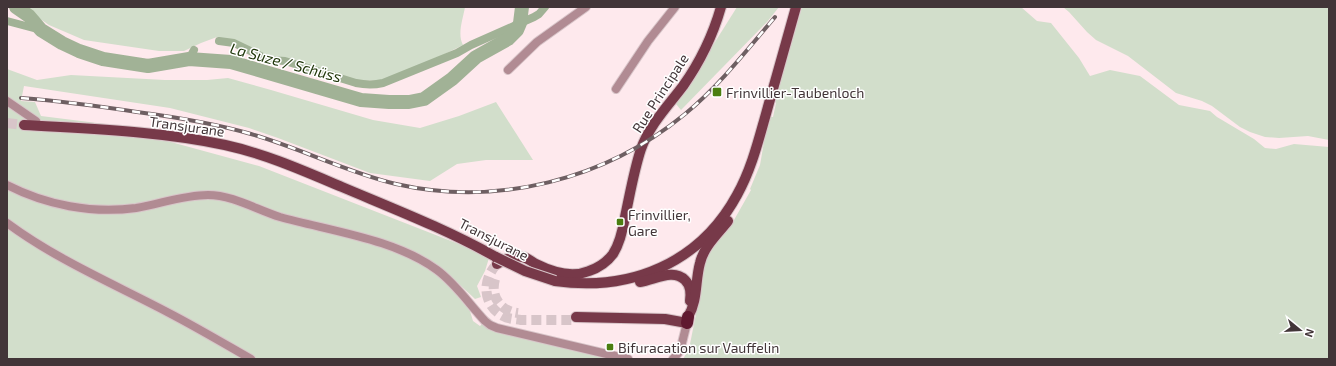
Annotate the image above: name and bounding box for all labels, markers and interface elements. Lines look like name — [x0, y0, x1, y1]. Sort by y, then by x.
water label: La Suze / Schüss — [228, 38, 344, 86]
street label: Rue Principale — [628, 50, 692, 136]
place label: Frinvillier-Taubenloch — [726, 84, 864, 101]
marker: Frinvillier-Taubenloch — [711, 86, 723, 98]
street label: Transjurane — [148, 112, 226, 140]
place label: Frinvillier, Gare — [628, 206, 691, 239]
street label: Transjurane — [456, 214, 532, 264]
marker: Frinvillier, Gare — [615, 217, 625, 227]
north arrow — [1280, 310, 1320, 350]
text: N — [1303, 327, 1317, 339]
place label: Bifuracation sur Vauffelin — [618, 339, 779, 356]
marker: Bifuracation sur Vauffelin — [605, 342, 615, 352]

